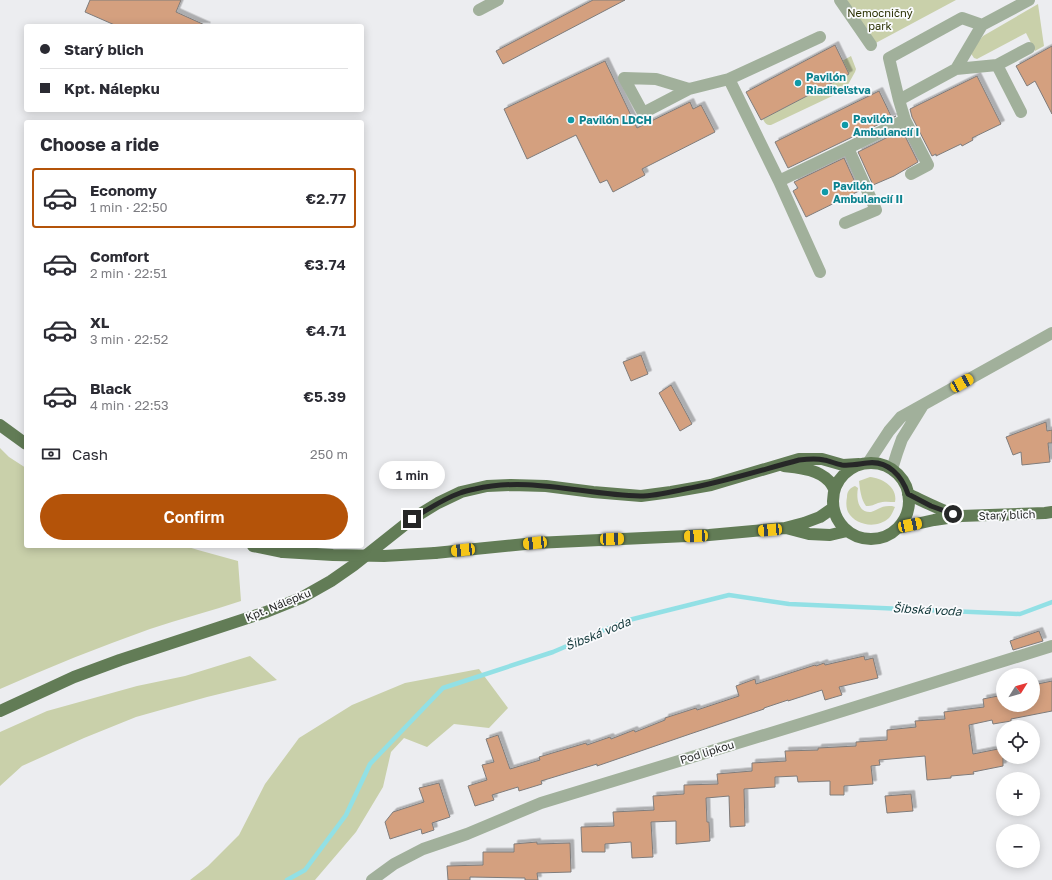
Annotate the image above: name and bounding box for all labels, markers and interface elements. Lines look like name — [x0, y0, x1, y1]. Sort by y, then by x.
park label: Nemocničný park — [847, 6, 913, 32]
text: Starý blich — [64, 40, 144, 58]
place label: Pavilón Riaditeľstva — [806, 70, 871, 96]
marker: Pavilón Riaditeľstva — [793, 78, 803, 88]
text: Kpt. Nálepku — [64, 79, 160, 97]
place label: Pavilón Ambulancií I — [853, 112, 919, 138]
place label: Pavilón LDCH — [579, 113, 652, 126]
marker: Pavilón LDCH — [566, 115, 576, 125]
marker: Pavilón Ambulancií I — [840, 120, 850, 130]
text: Choose a ride — [40, 133, 159, 155]
place label: Pavilón Ambulancií II — [833, 179, 903, 205]
icon: car — [42, 180, 78, 216]
text: Economy — [90, 181, 157, 199]
marker: Pavilón Ambulancií II — [820, 187, 830, 197]
text: €2.77 — [306, 189, 346, 207]
text: 1 min · 22:50 — [90, 199, 168, 215]
icon: car — [42, 246, 78, 282]
text: Comfort — [90, 247, 149, 265]
text: €3.74 — [304, 255, 346, 273]
text: 2 min · 22:51 — [90, 265, 167, 281]
icon: car — [42, 312, 78, 348]
text: XL — [90, 313, 109, 331]
text: €4.71 — [306, 321, 346, 339]
text: 3 min · 22:52 — [90, 331, 168, 347]
car — [949, 372, 975, 394]
icon: car — [42, 378, 78, 414]
text: Black — [90, 379, 132, 397]
text: €5.39 — [304, 387, 346, 405]
text: 4 min · 22:53 — [90, 397, 169, 413]
icon: cash — [40, 443, 62, 465]
text: Cash — [72, 445, 108, 463]
text: 250 m — [310, 446, 348, 462]
callout: 1 min — [379, 461, 445, 489]
text: 1 min — [396, 467, 428, 483]
button: Confirm — [40, 494, 348, 540]
route start — [944, 505, 962, 523]
street label: Starý blich — [978, 507, 1036, 522]
route end — [403, 510, 421, 528]
car — [897, 517, 923, 533]
car — [758, 523, 782, 537]
car — [684, 529, 708, 543]
car — [600, 533, 624, 545]
car — [522, 536, 548, 550]
car — [450, 543, 476, 557]
street label: Kpt. Nálepku — [243, 586, 312, 624]
water label: Šibská voda — [892, 600, 963, 619]
water label: Šibská voda — [563, 613, 634, 653]
north arrow — [996, 668, 1040, 712]
map controls — [996, 668, 1040, 868]
button: locate — [996, 720, 1040, 764]
street label: Pod lipkou — [678, 737, 735, 766]
button: + — [996, 772, 1040, 816]
button: − — [996, 824, 1040, 868]

